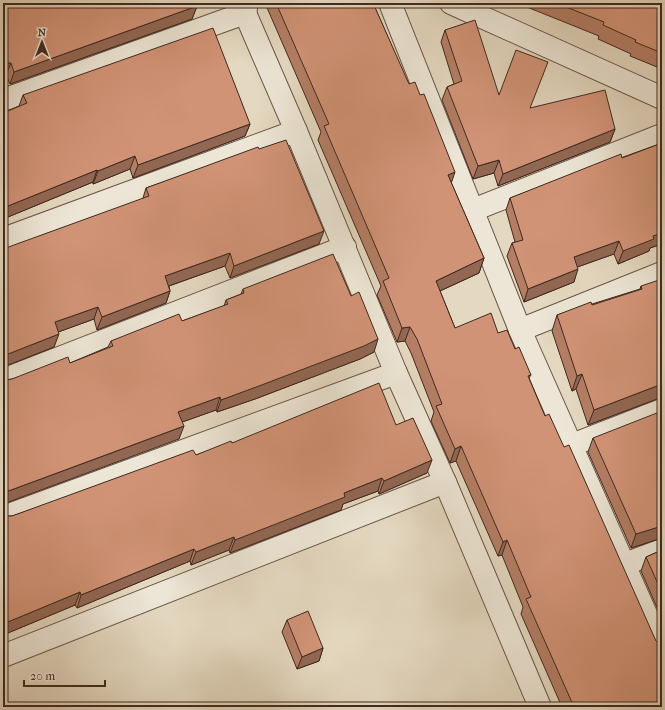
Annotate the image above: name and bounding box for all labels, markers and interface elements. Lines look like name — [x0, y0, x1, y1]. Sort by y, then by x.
north arrow — [22, 22, 62, 62]
text: N — [38, 26, 47, 39]
scale bar — [24, 662, 105, 688]
text: 20 m — [30, 669, 55, 683]

